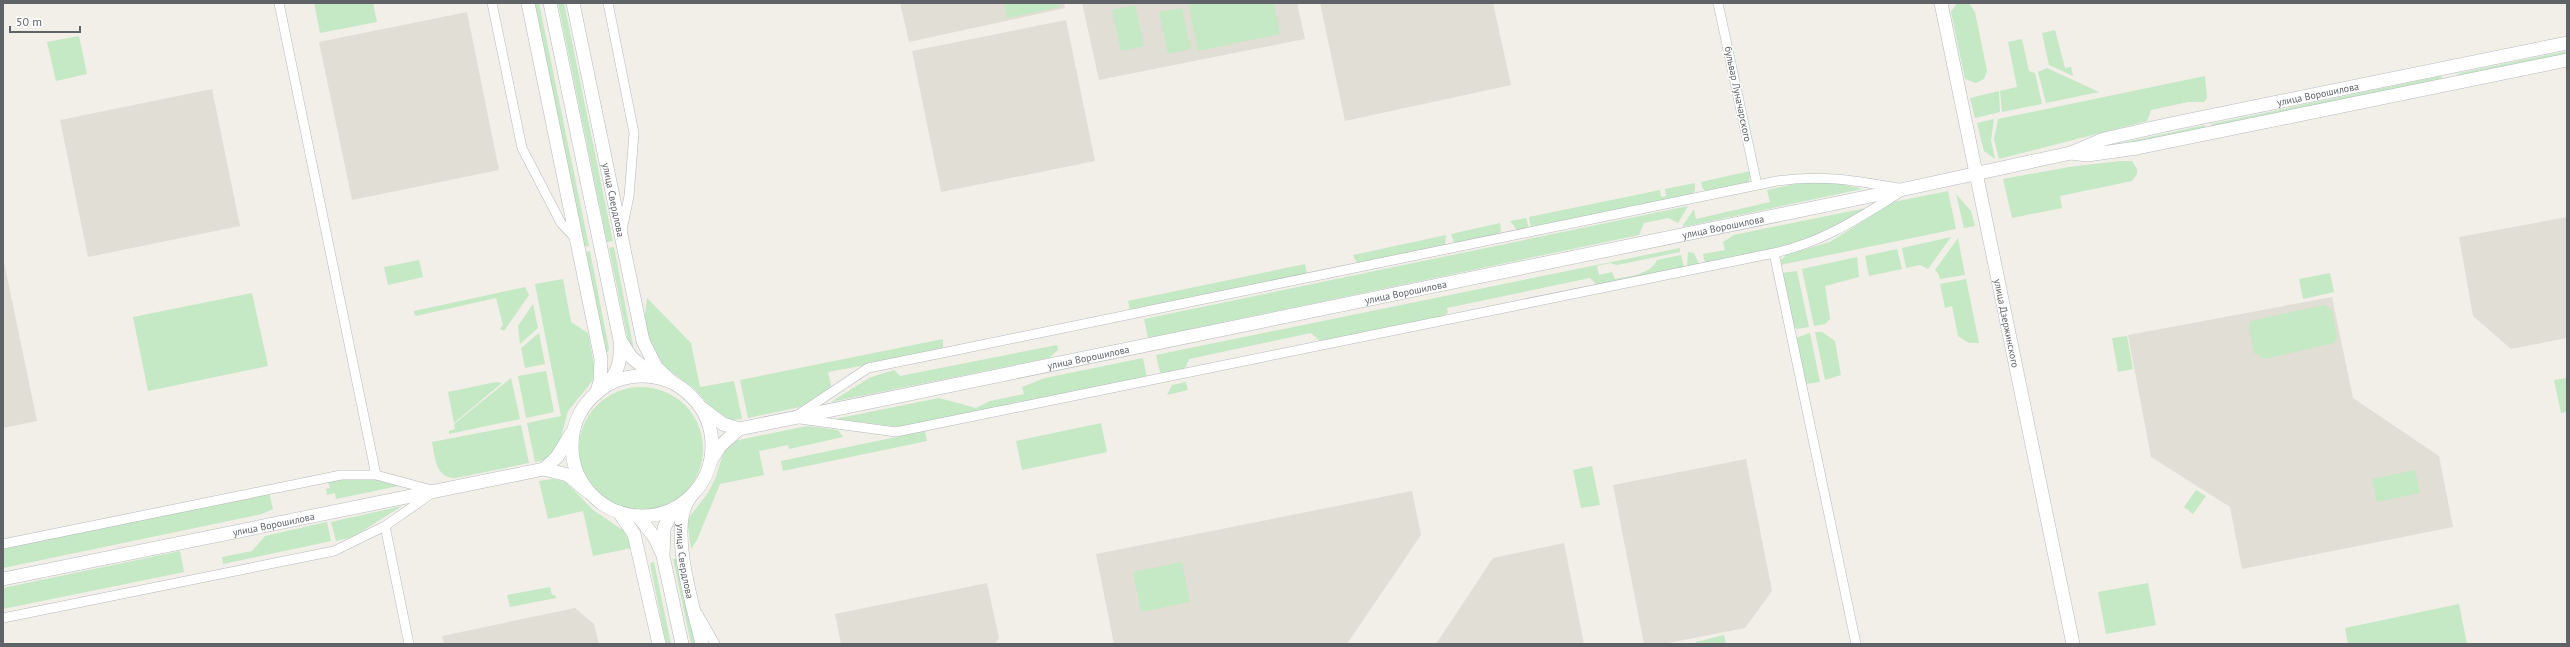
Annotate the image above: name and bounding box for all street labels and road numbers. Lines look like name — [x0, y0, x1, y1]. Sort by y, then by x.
street label: бульвар Луначарского — [1722, 45, 1754, 143]
street label: улица Ворошилова — [2276, 79, 2360, 109]
street label: улица Свердлова — [600, 162, 628, 238]
street label: улица Ворошилова — [1681, 212, 1765, 241]
street label: улица Ворошилова — [1364, 277, 1448, 307]
street label: улица Дзержинского — [1991, 278, 2022, 369]
street label: улица Ворошилова — [1046, 342, 1130, 372]
street label: улица Ворошилова — [231, 509, 316, 539]
street label: улица Свердлова — [674, 523, 697, 600]

